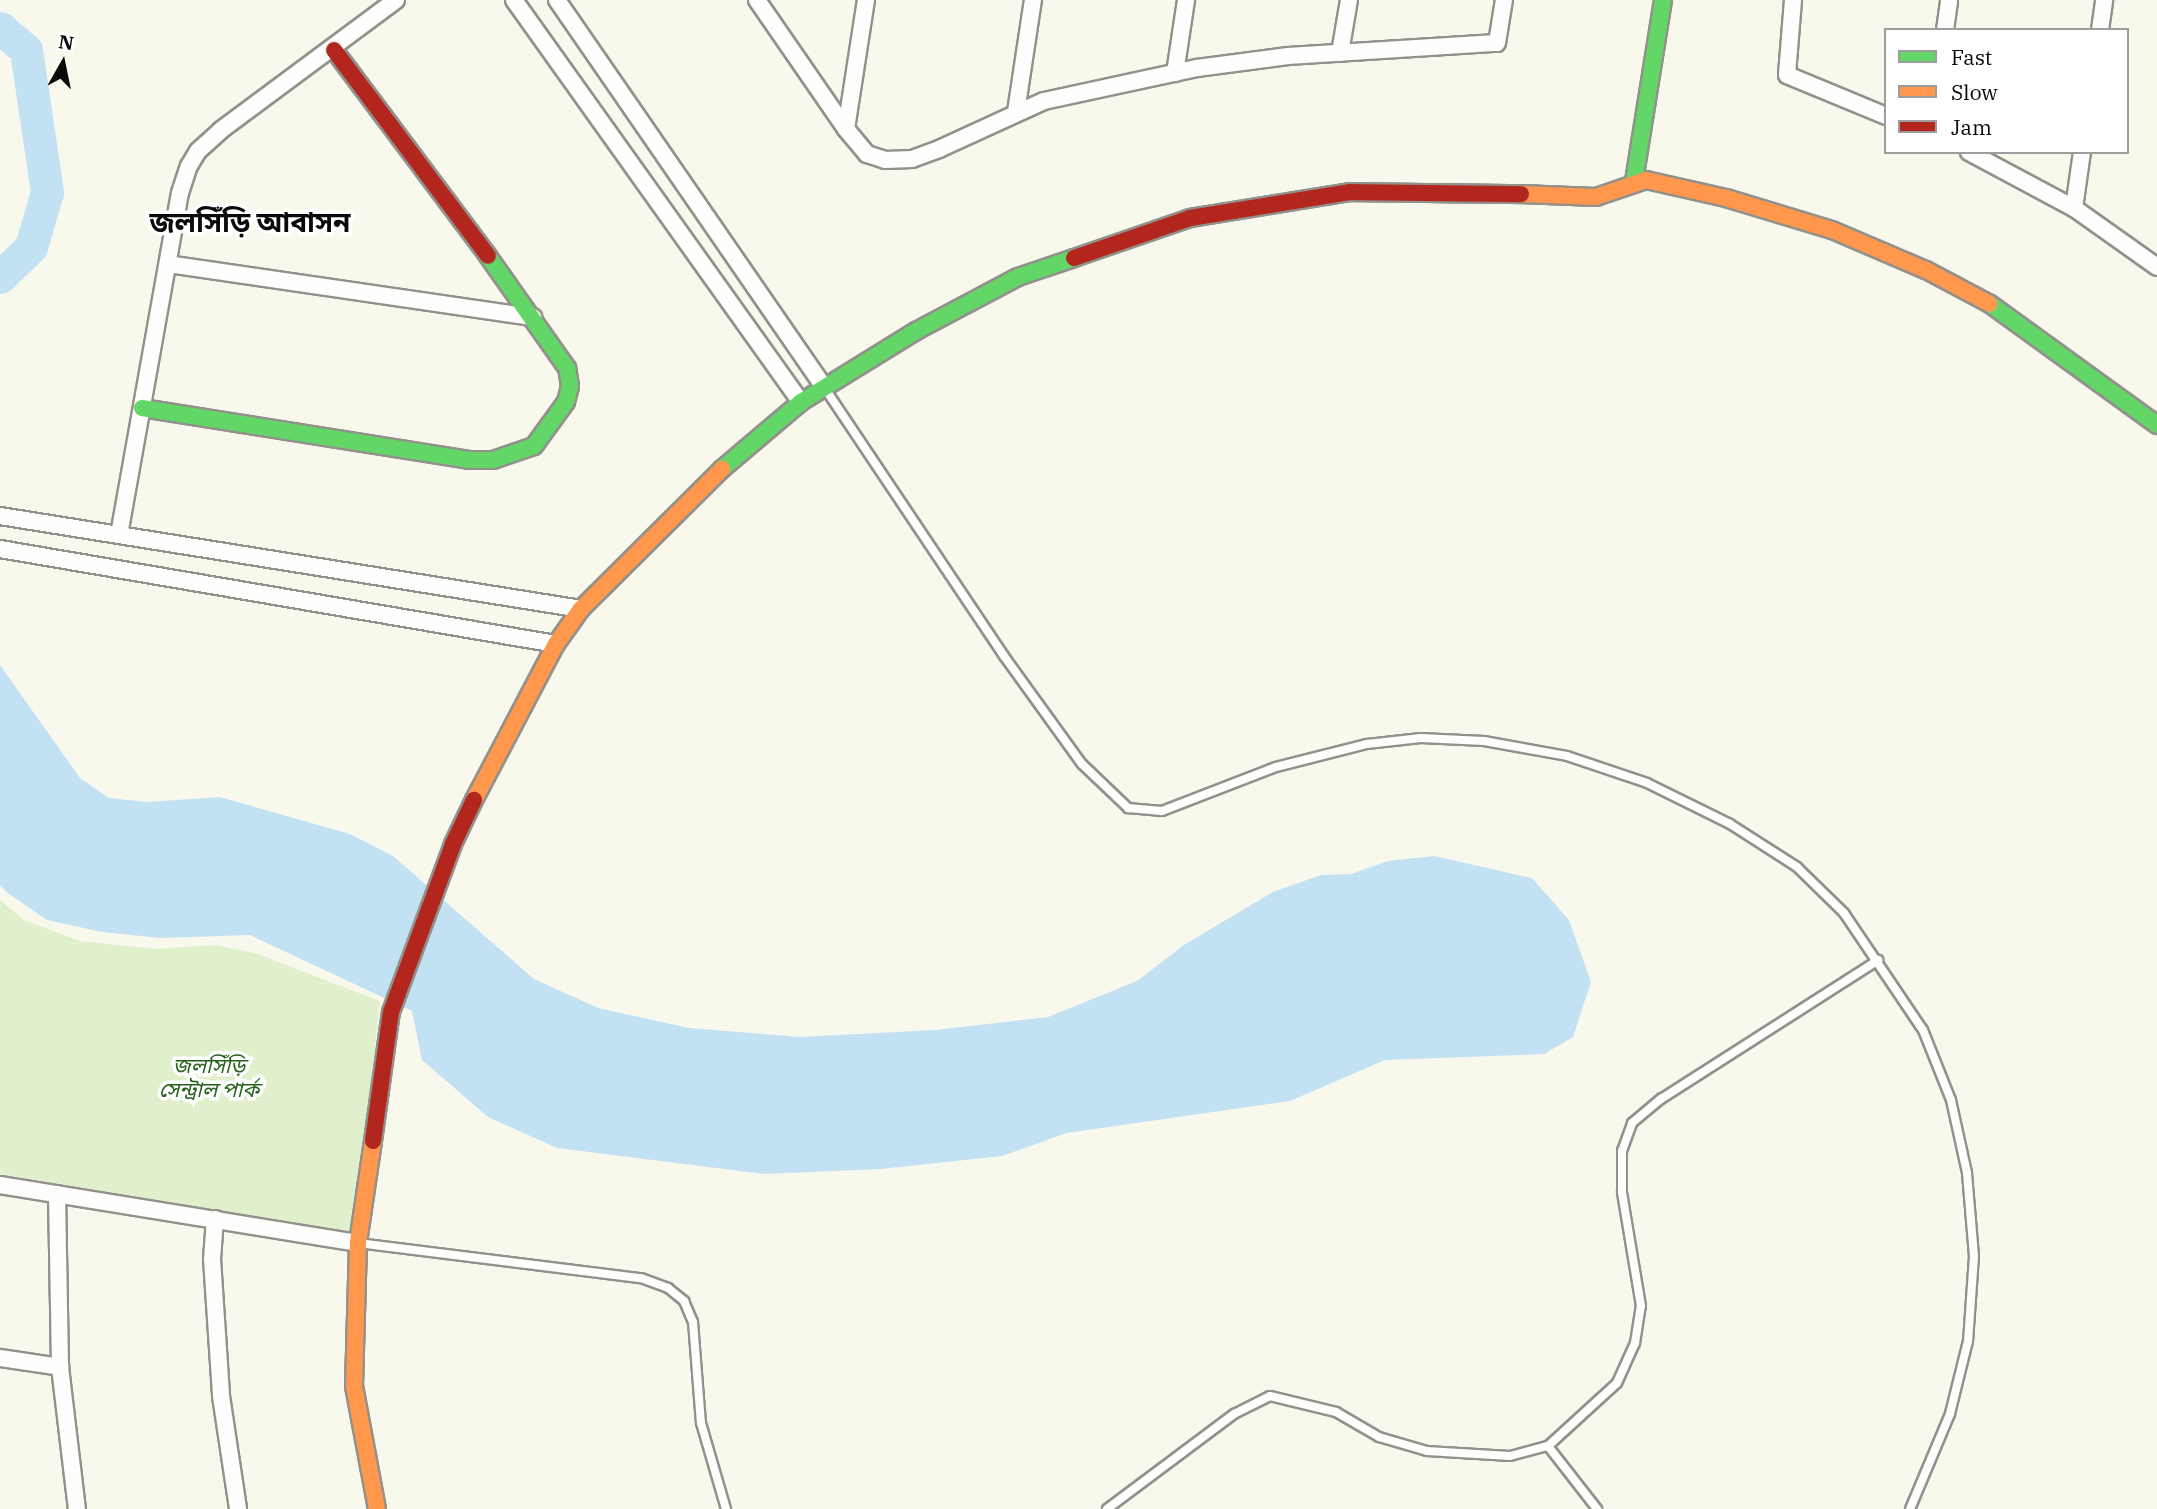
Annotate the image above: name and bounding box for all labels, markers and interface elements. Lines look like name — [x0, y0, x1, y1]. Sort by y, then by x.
north arrow — [28, 28, 98, 98]
legend — [1884, 28, 2129, 154]
text: N — [57, 29, 76, 55]
text: Fast — [1951, 43, 1992, 71]
text: Slow — [1951, 78, 1998, 106]
text: Jam — [1951, 113, 1992, 141]
district label: জলসিঁড়ি আবাসন — [150, 205, 350, 239]
park label: জলসিঁড়ি সেন্ট্রাল পার্ক — [159, 1052, 259, 1102]

